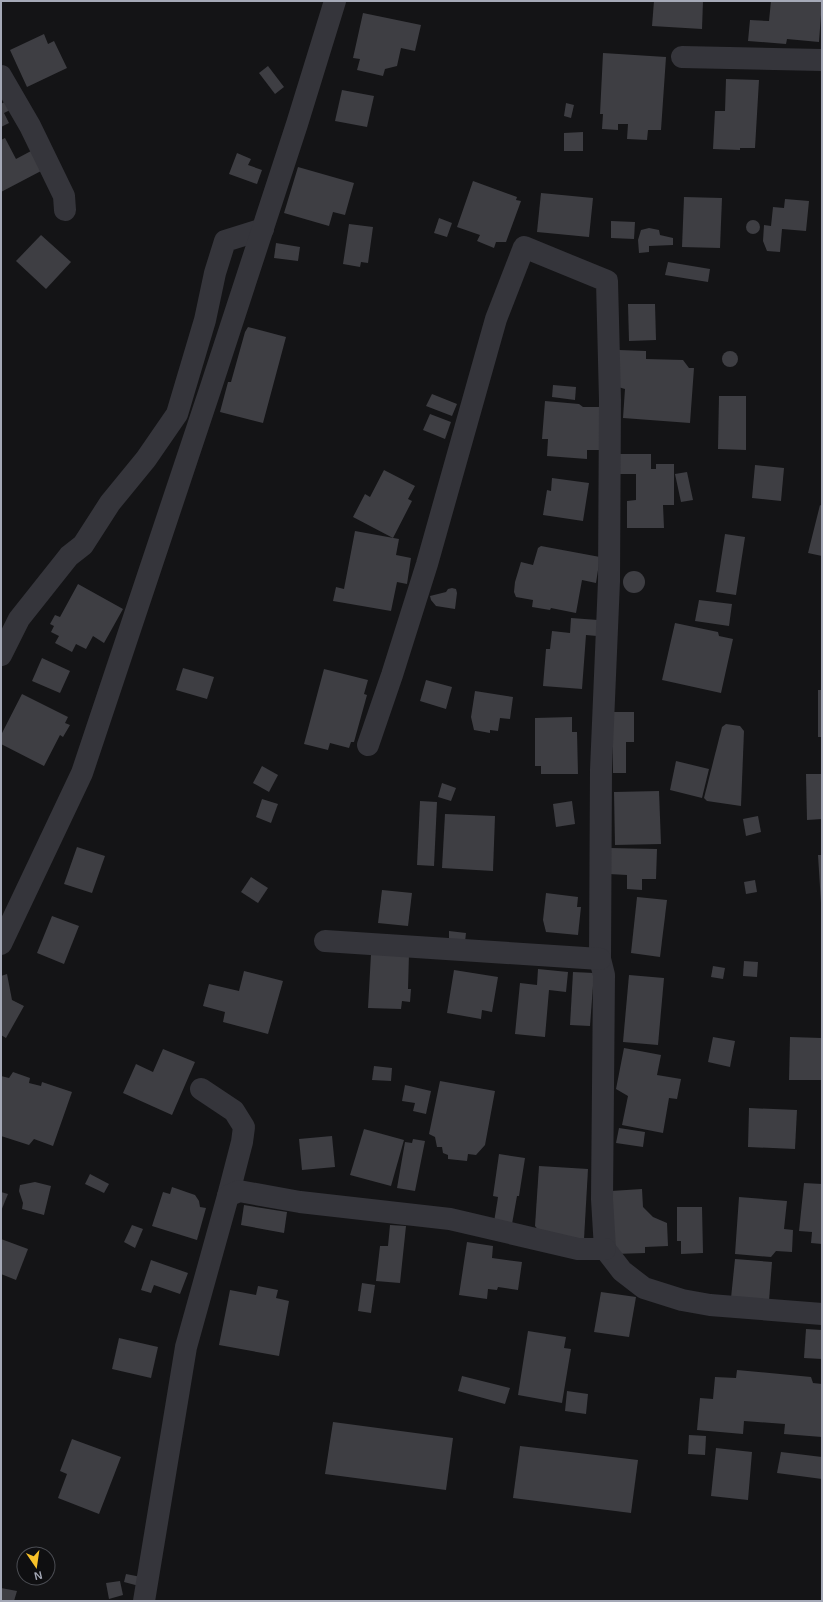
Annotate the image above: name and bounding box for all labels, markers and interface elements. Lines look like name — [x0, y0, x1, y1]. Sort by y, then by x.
north arrow — [16, 1546, 56, 1586]
text: N — [33, 1569, 43, 1582]

